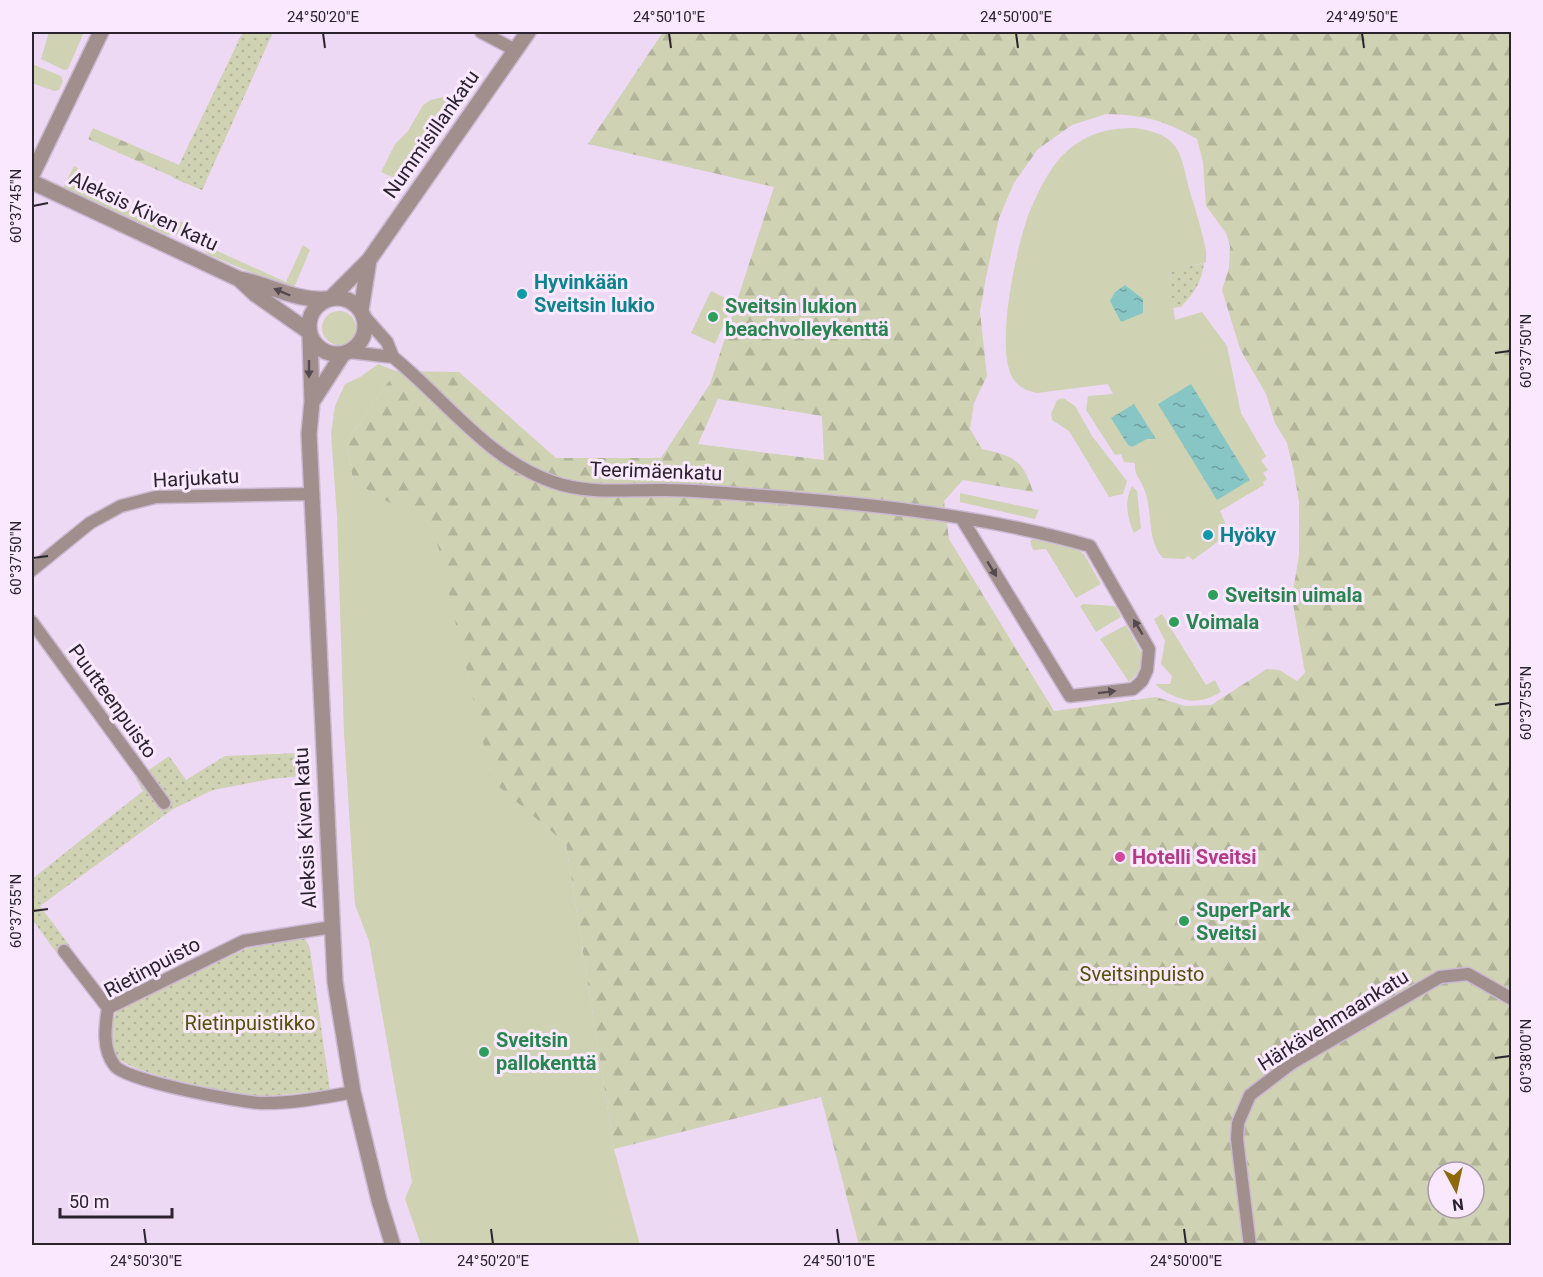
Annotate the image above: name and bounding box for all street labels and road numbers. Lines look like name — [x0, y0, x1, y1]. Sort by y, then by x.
street label: Nummisillankatu — [378, 65, 484, 203]
street label: Aleksis Kiven katu — [66, 166, 222, 256]
street label: Teerimäenkatu — [589, 457, 723, 485]
street label: Harjukatu — [152, 464, 240, 492]
street label: Puutteenpuisto — [64, 639, 162, 763]
street label: Aleksis Kiven katu — [289, 747, 321, 909]
street label: Rietinpuisto — [100, 932, 204, 1002]
street label: Härkävehmaankatu — [1253, 964, 1413, 1076]

